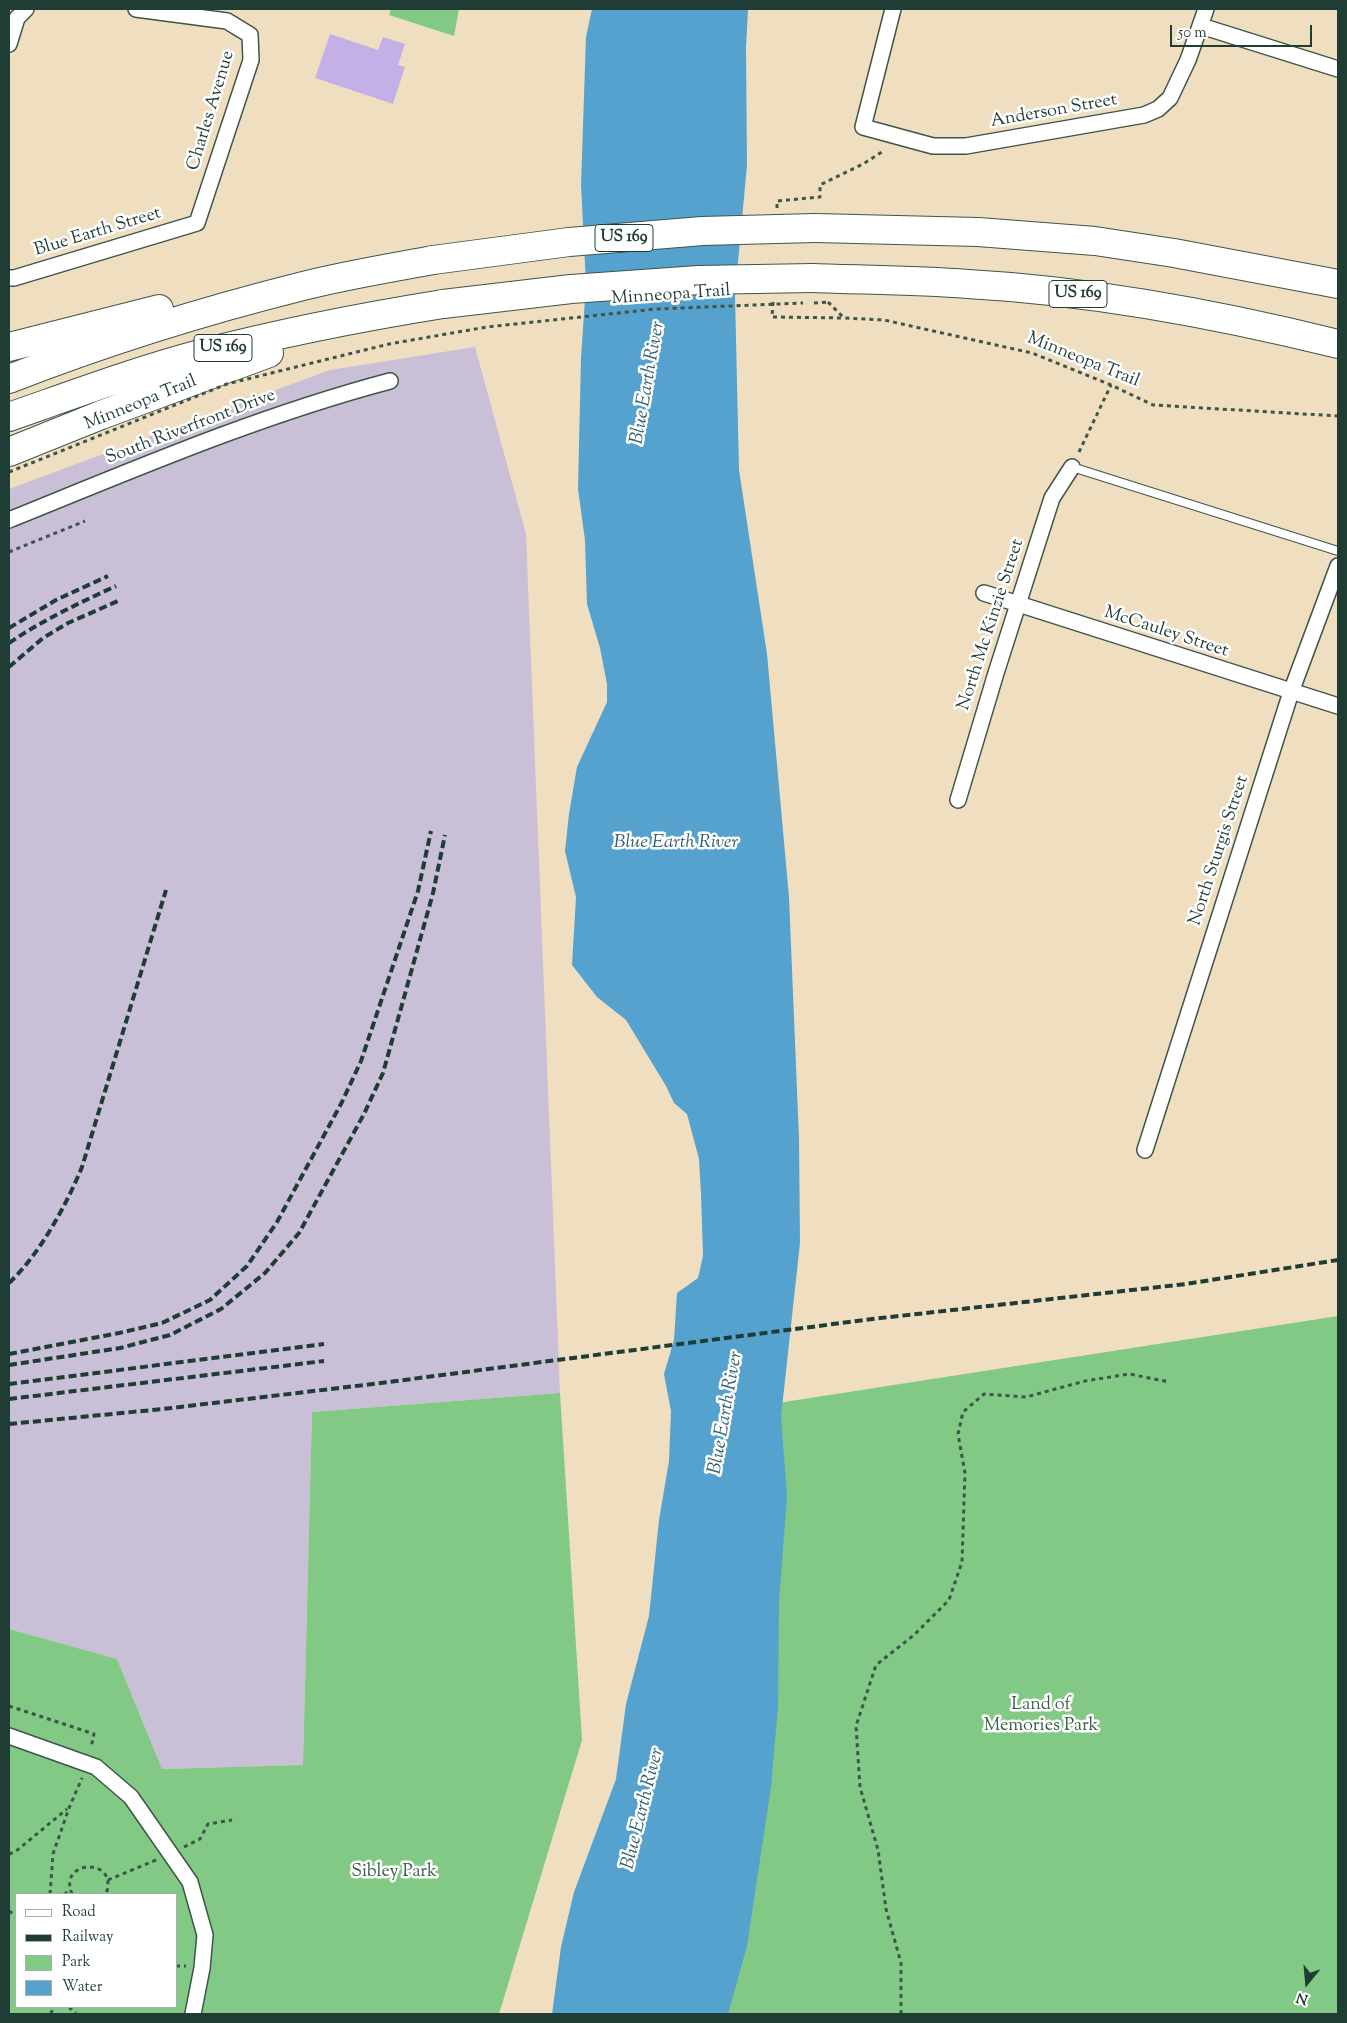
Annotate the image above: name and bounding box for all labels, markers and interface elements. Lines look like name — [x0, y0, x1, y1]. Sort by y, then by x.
scale bar — [1172, 15, 1314, 47]
text: 50 m — [1178, 23, 1207, 44]
street label: Charles Avenue — [184, 49, 240, 173]
street label: Anderson Street — [989, 90, 1119, 134]
street label: Blue Earth Street — [32, 203, 164, 263]
road number: US 169 — [595, 224, 653, 252]
road number: US 169 — [1049, 280, 1107, 308]
street label: Minneopa Trail — [611, 281, 731, 311]
water label: Blue Earth River — [627, 320, 671, 446]
street label: Minneopa Trail — [1024, 329, 1142, 393]
road number: US 169 — [194, 334, 252, 362]
street label: Minneopa Trail — [82, 372, 200, 436]
street label: South Riverfront Drive — [103, 386, 279, 470]
street label: North Mc Kinzie Street — [954, 537, 1030, 713]
street label: McCauley Street — [1101, 603, 1231, 663]
street label: North Sturgis Street — [1186, 773, 1254, 929]
water label: Blue Earth River — [614, 833, 738, 855]
water label: Blue Earth River — [705, 1350, 749, 1476]
park label: Land of Memories Park — [984, 1695, 1098, 1738]
water label: Blue Earth River — [618, 1746, 670, 1872]
park label: Sibley Park — [351, 1862, 437, 1884]
legend — [15, 1893, 178, 2008]
text: Road — [62, 1902, 96, 1923]
text: Railway — [62, 1927, 113, 1948]
text: Park — [62, 1952, 91, 1973]
north arrow — [1282, 1958, 1332, 2008]
text: Water — [62, 1977, 102, 1998]
text: N — [1294, 1986, 1311, 2009]

